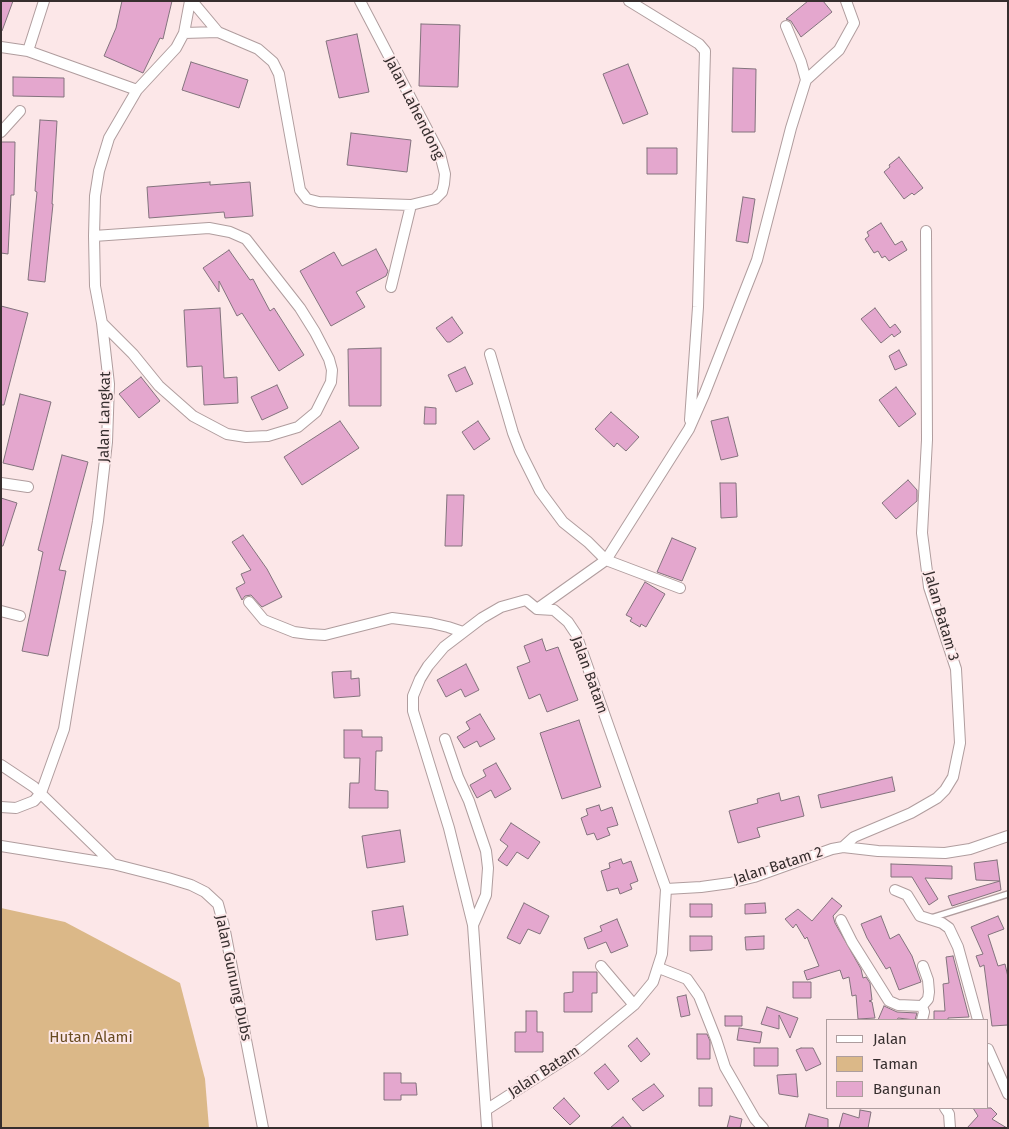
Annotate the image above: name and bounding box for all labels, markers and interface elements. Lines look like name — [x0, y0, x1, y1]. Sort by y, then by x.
street label: Jalan Lahendong — [380, 53, 448, 163]
street label: Jalan Langkat — [95, 371, 115, 463]
street label: Jalan Batam 3 — [920, 569, 962, 663]
street label: Jalan Batam — [567, 634, 611, 716]
street label: Jalan Batam 2 — [731, 843, 825, 889]
street label: Jalan Gunung Dubs — [211, 913, 255, 1043]
legend — [826, 1019, 989, 1109]
park label: Hutan Alami — [49, 1029, 133, 1047]
text: Jalan — [873, 1030, 907, 1048]
street label: Jalan Batam — [505, 1042, 583, 1102]
text: Taman — [873, 1055, 918, 1073]
text: Bangunan — [873, 1080, 941, 1098]

